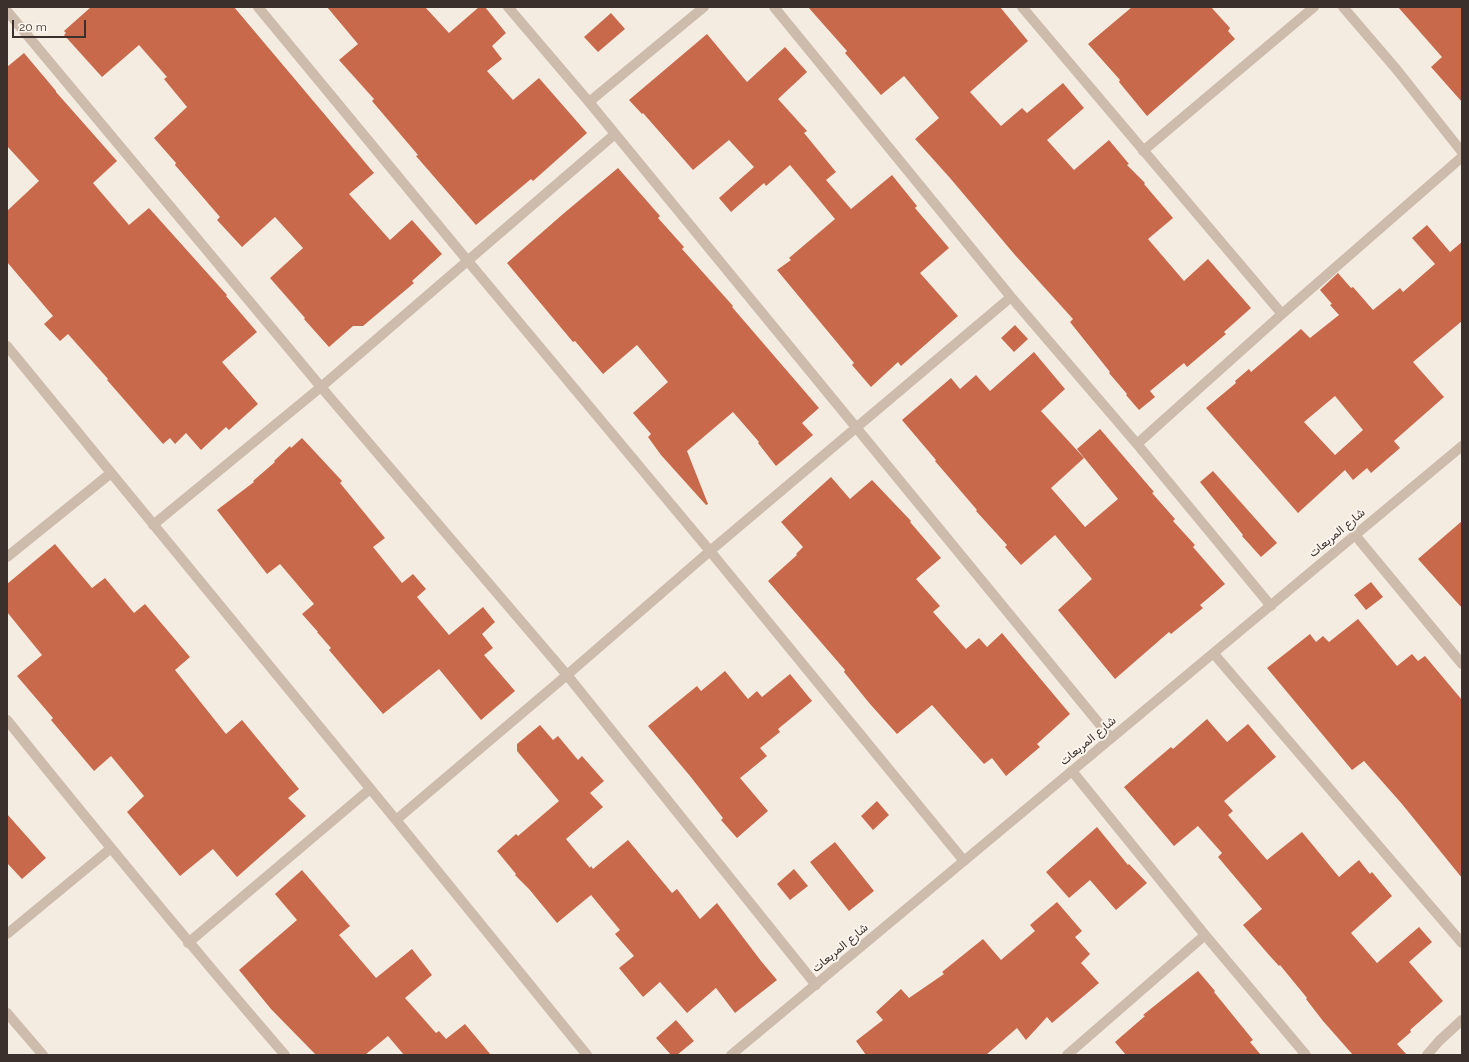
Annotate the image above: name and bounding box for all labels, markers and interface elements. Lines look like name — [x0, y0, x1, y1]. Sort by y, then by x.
scale bar — [14, 12, 88, 38]
text: 20 m — [19, 20, 47, 34]
street label: شارع المربعات — [1306, 505, 1368, 561]
street label: شارع المربعات — [1057, 713, 1119, 769]
street label: شارع المربعات — [809, 920, 871, 976]

